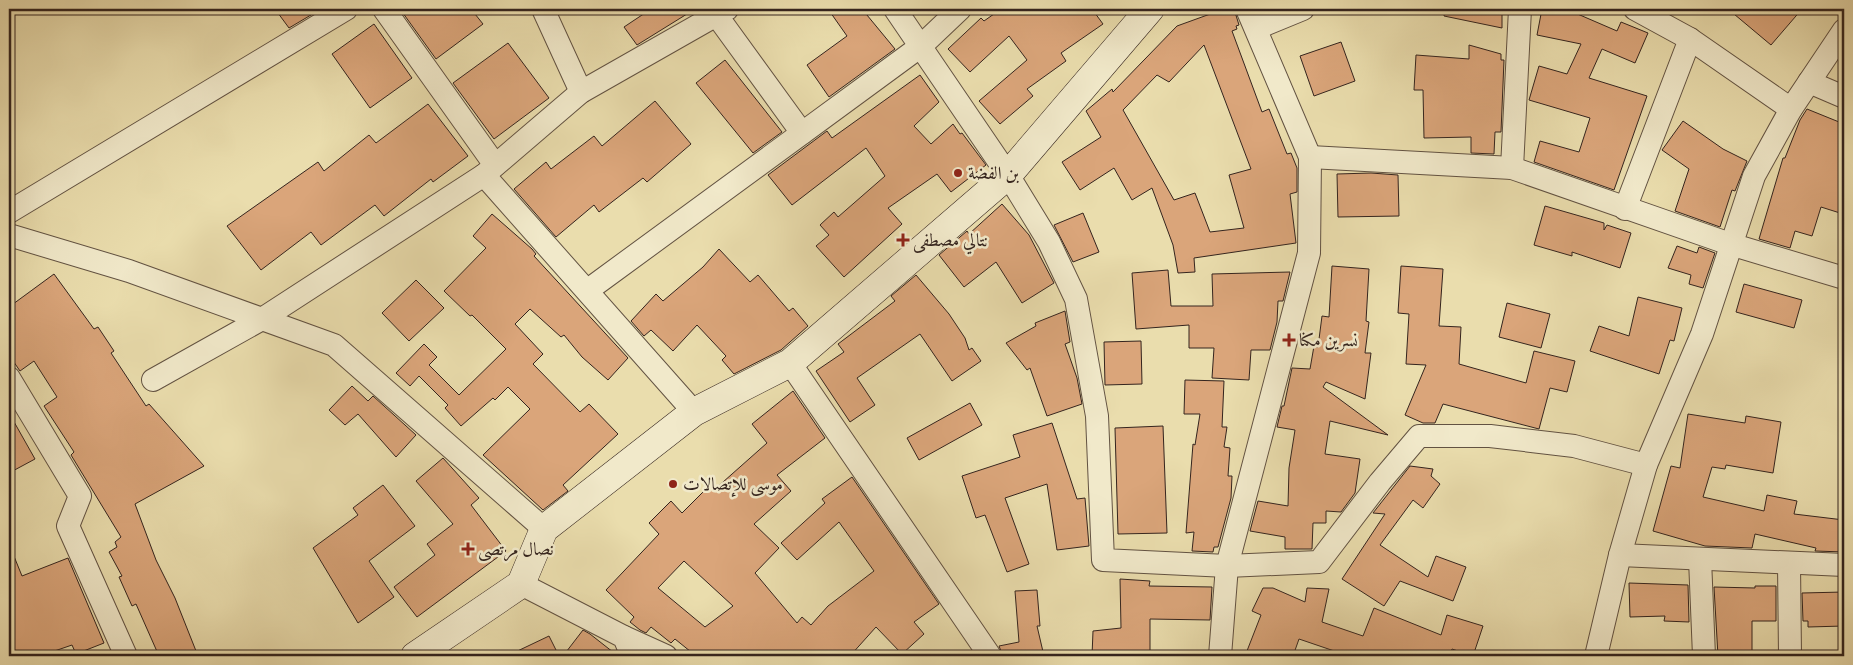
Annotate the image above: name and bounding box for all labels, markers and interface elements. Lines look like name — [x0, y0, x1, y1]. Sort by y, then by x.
place label: بن الفضة — [968, 162, 1020, 184]
marker: بن الفضة — [952, 167, 964, 179]
place label: نتالي مصطفى — [913, 229, 988, 255]
marker: نتالي مصطفى — [897, 234, 909, 246]
place label: نسرين مكنا — [1299, 329, 1358, 352]
marker: نسرين مكنا — [1283, 334, 1295, 346]
place label: موسى للإتصالات — [683, 473, 783, 497]
marker: موسى للإتصالات — [667, 478, 679, 490]
place label: نصال مرتصى — [478, 538, 554, 562]
marker: نصال مرتصى — [462, 543, 474, 555]

